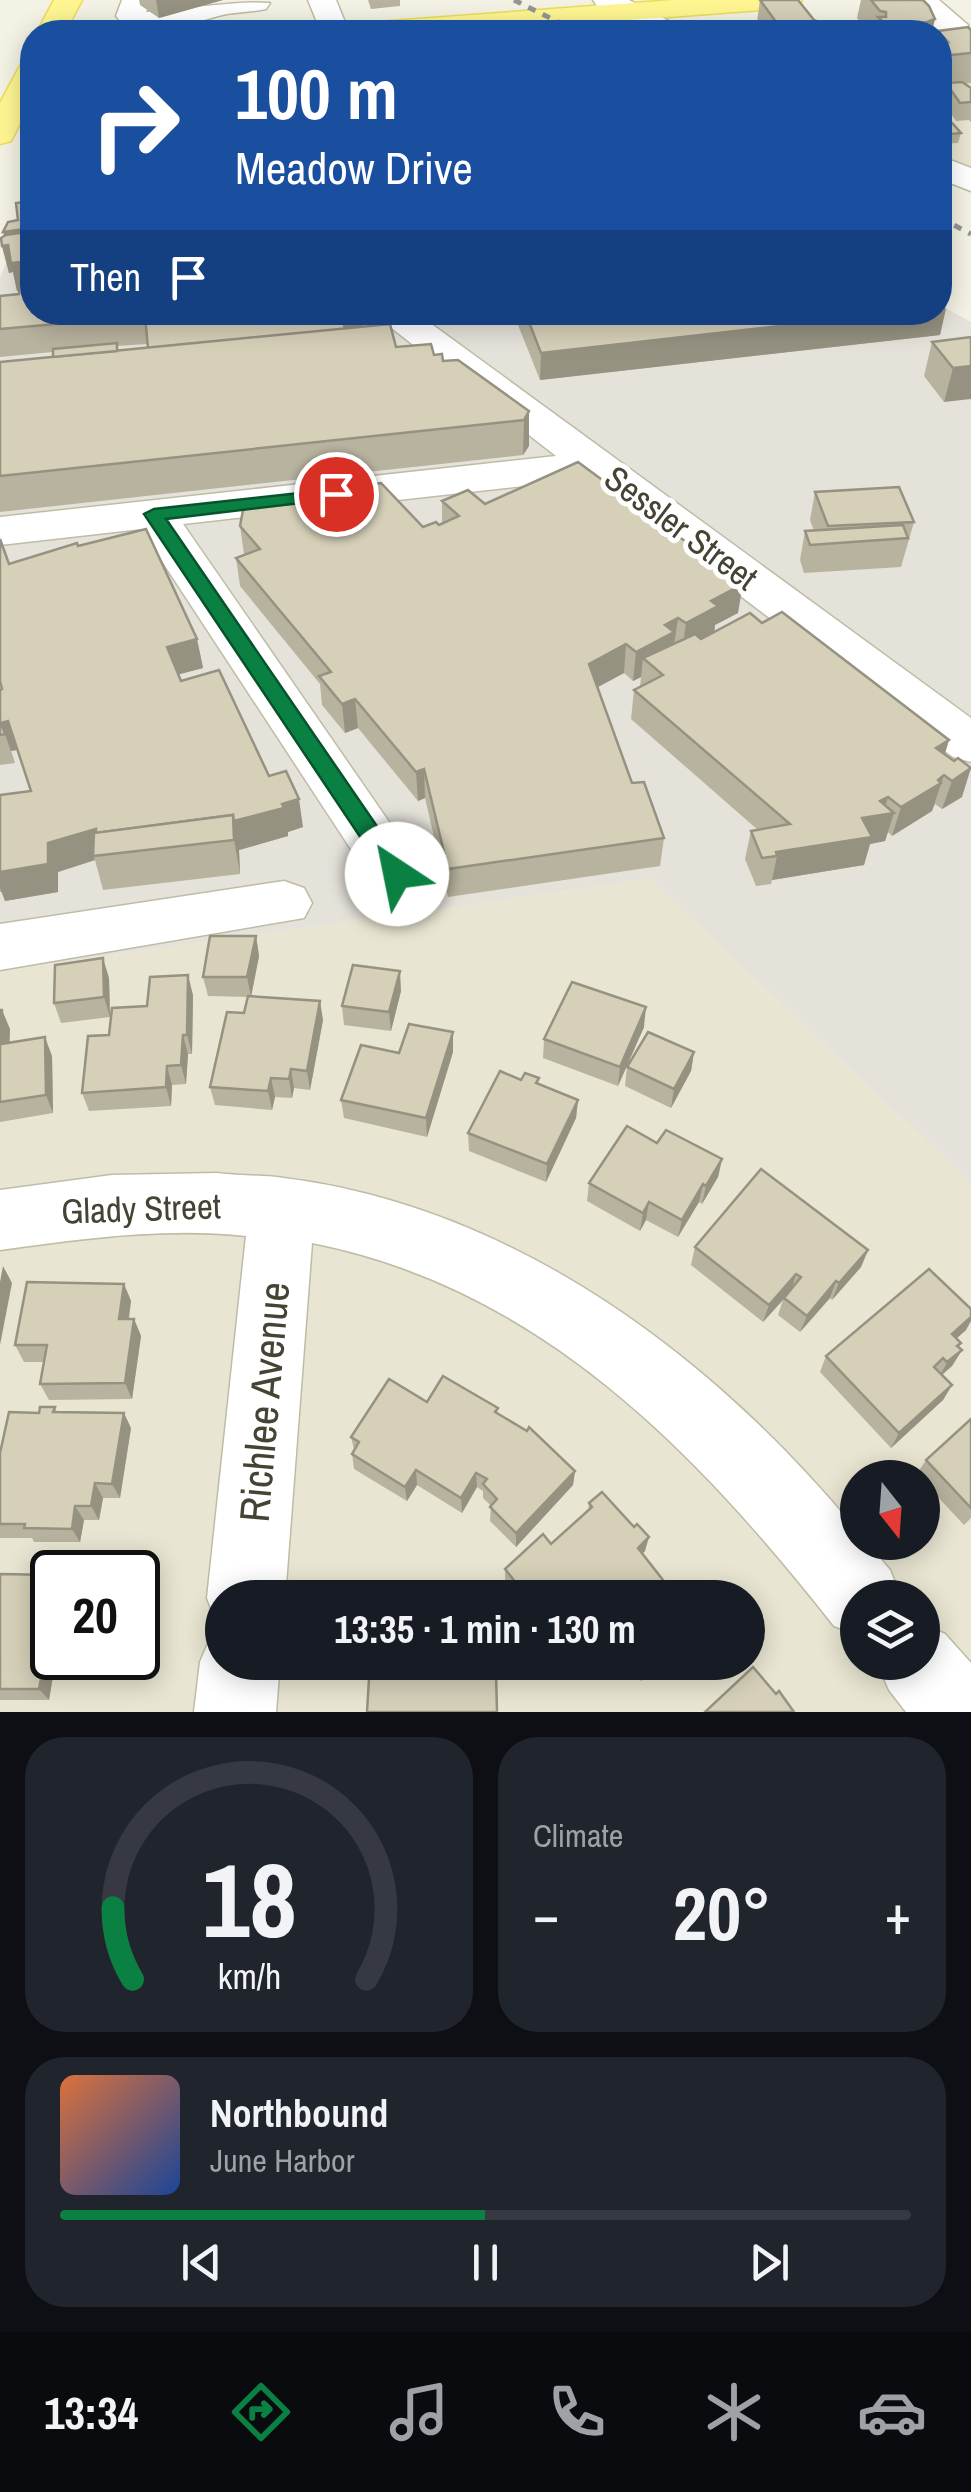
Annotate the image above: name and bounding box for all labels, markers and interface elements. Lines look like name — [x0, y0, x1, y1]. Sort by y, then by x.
text: 100 m — [235, 47, 398, 141]
icon: right — [70, 60, 200, 190]
text: Meadow Drive — [235, 137, 473, 198]
icon: arrive — [161, 250, 216, 305]
text: Then — [70, 252, 141, 303]
pin — [294, 452, 379, 537]
street label: Sessler Street — [595, 455, 767, 601]
icon: arrive — [309, 467, 364, 522]
position arrow — [345, 822, 449, 926]
street label: Glady Street — [60, 1182, 222, 1235]
street label: Richlee Avenue — [226, 1280, 302, 1524]
north arrow — [840, 1460, 940, 1560]
map controls — [840, 1460, 940, 1680]
speed limit sign: 20 — [30, 1550, 160, 1680]
button: layers — [840, 1580, 940, 1680]
text: 13:35 · 1 min · 130 m — [334, 1604, 636, 1655]
text: Climate — [533, 1814, 623, 1857]
text: 18 — [202, 1829, 296, 1969]
text: 20° — [673, 1862, 771, 1963]
text: − — [533, 1877, 559, 1951]
text: + — [885, 1877, 911, 1951]
text: km/h — [217, 1952, 281, 2000]
text: Northbound — [210, 2088, 388, 2139]
text: June Harbor — [210, 2139, 354, 2182]
icon: previous — [174, 2235, 229, 2290]
icon: pause — [458, 2235, 513, 2290]
icon: next — [742, 2235, 797, 2290]
icon: directions — [226, 2377, 296, 2447]
icon: music — [384, 2377, 454, 2447]
icon: phone — [542, 2377, 612, 2447]
icon: climate — [699, 2377, 769, 2447]
icon: car — [857, 2377, 927, 2447]
text: 13:34 — [44, 2382, 138, 2443]

